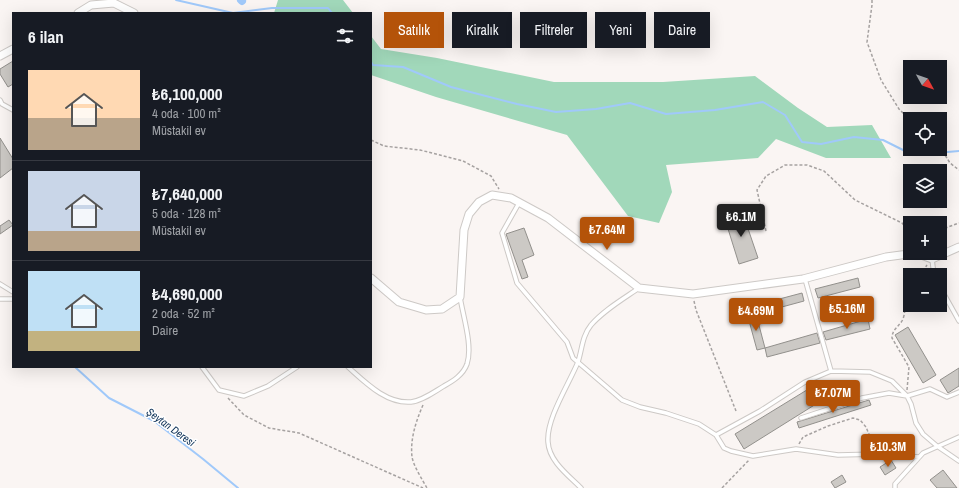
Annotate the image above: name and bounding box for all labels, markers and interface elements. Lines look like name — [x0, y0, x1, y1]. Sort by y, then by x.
chip: Satılık — [384, 12, 444, 48]
chip: Kiralık — [452, 12, 512, 48]
chip: Filtreler — [520, 12, 587, 48]
chip: Yeni — [595, 12, 646, 48]
chip: Daire — [654, 12, 710, 48]
text: 6 ilan — [28, 25, 64, 48]
icon: filters — [334, 25, 356, 47]
north arrow — [903, 60, 947, 104]
map controls — [903, 60, 947, 312]
text: ₺6,100,000 — [152, 82, 223, 105]
icon: home — [60, 86, 108, 134]
text: 4 oda · 100 m² — [152, 105, 221, 122]
button: locate — [903, 112, 947, 156]
text: Müstakil ev — [152, 122, 206, 139]
button: layers — [903, 164, 947, 208]
text: ₺7,640,000 — [152, 182, 223, 205]
icon: home — [60, 187, 108, 235]
pin: ₺6.1M — [713, 204, 769, 238]
text: 5 oda · 128 m² — [152, 205, 221, 222]
text: ₺6.1M — [726, 208, 756, 225]
button: + — [903, 216, 947, 260]
pin: ₺7.64M — [574, 217, 640, 251]
text: ₺7.64M — [589, 221, 625, 238]
text: Müstakil ev — [152, 222, 206, 239]
button: − — [903, 268, 947, 312]
text: ₺4,690,000 — [152, 282, 223, 305]
icon: home — [60, 287, 108, 335]
pin: ₺5.16M — [814, 296, 880, 330]
pin: ₺4.69M — [723, 298, 789, 332]
text: ₺5.16M — [829, 300, 865, 317]
text: ₺4.69M — [738, 302, 774, 319]
text: 2 oda · 52 m² — [152, 305, 215, 322]
text: Daire — [152, 322, 178, 339]
pin: ₺7.07M — [800, 380, 866, 414]
text: ₺7.07M — [815, 384, 851, 401]
water label: Şeytan Deresi — [144, 405, 199, 450]
pin: ₺10.3M — [855, 434, 921, 468]
text: ₺10.3M — [870, 438, 906, 455]

